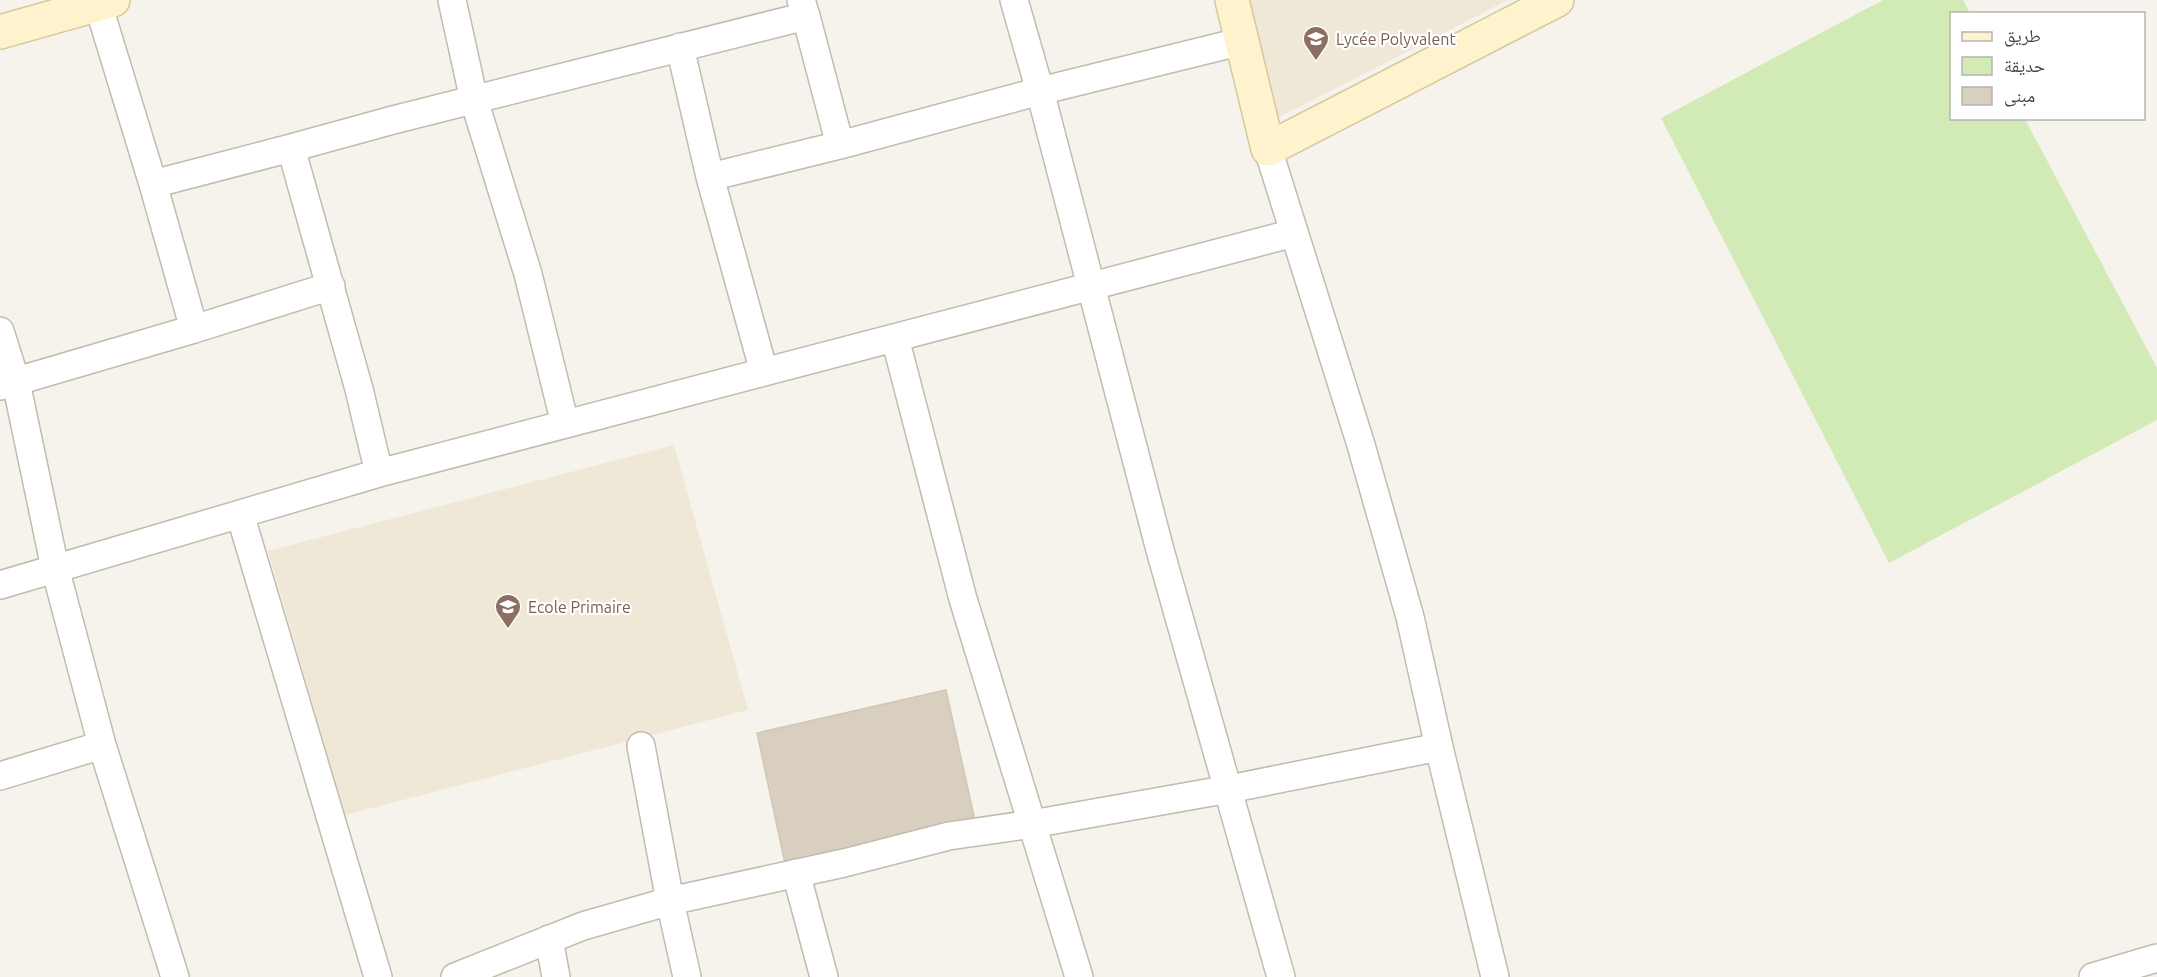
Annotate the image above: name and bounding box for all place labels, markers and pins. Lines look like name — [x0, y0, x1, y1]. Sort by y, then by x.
school or university icon: Lycée Polyvalent — [1301, 24, 1331, 62]
place label: Lycée Polyvalent — [1336, 30, 1456, 48]
school or university icon: Ecole Primaire — [493, 592, 523, 630]
place label: Ecole Primaire — [528, 598, 631, 616]

